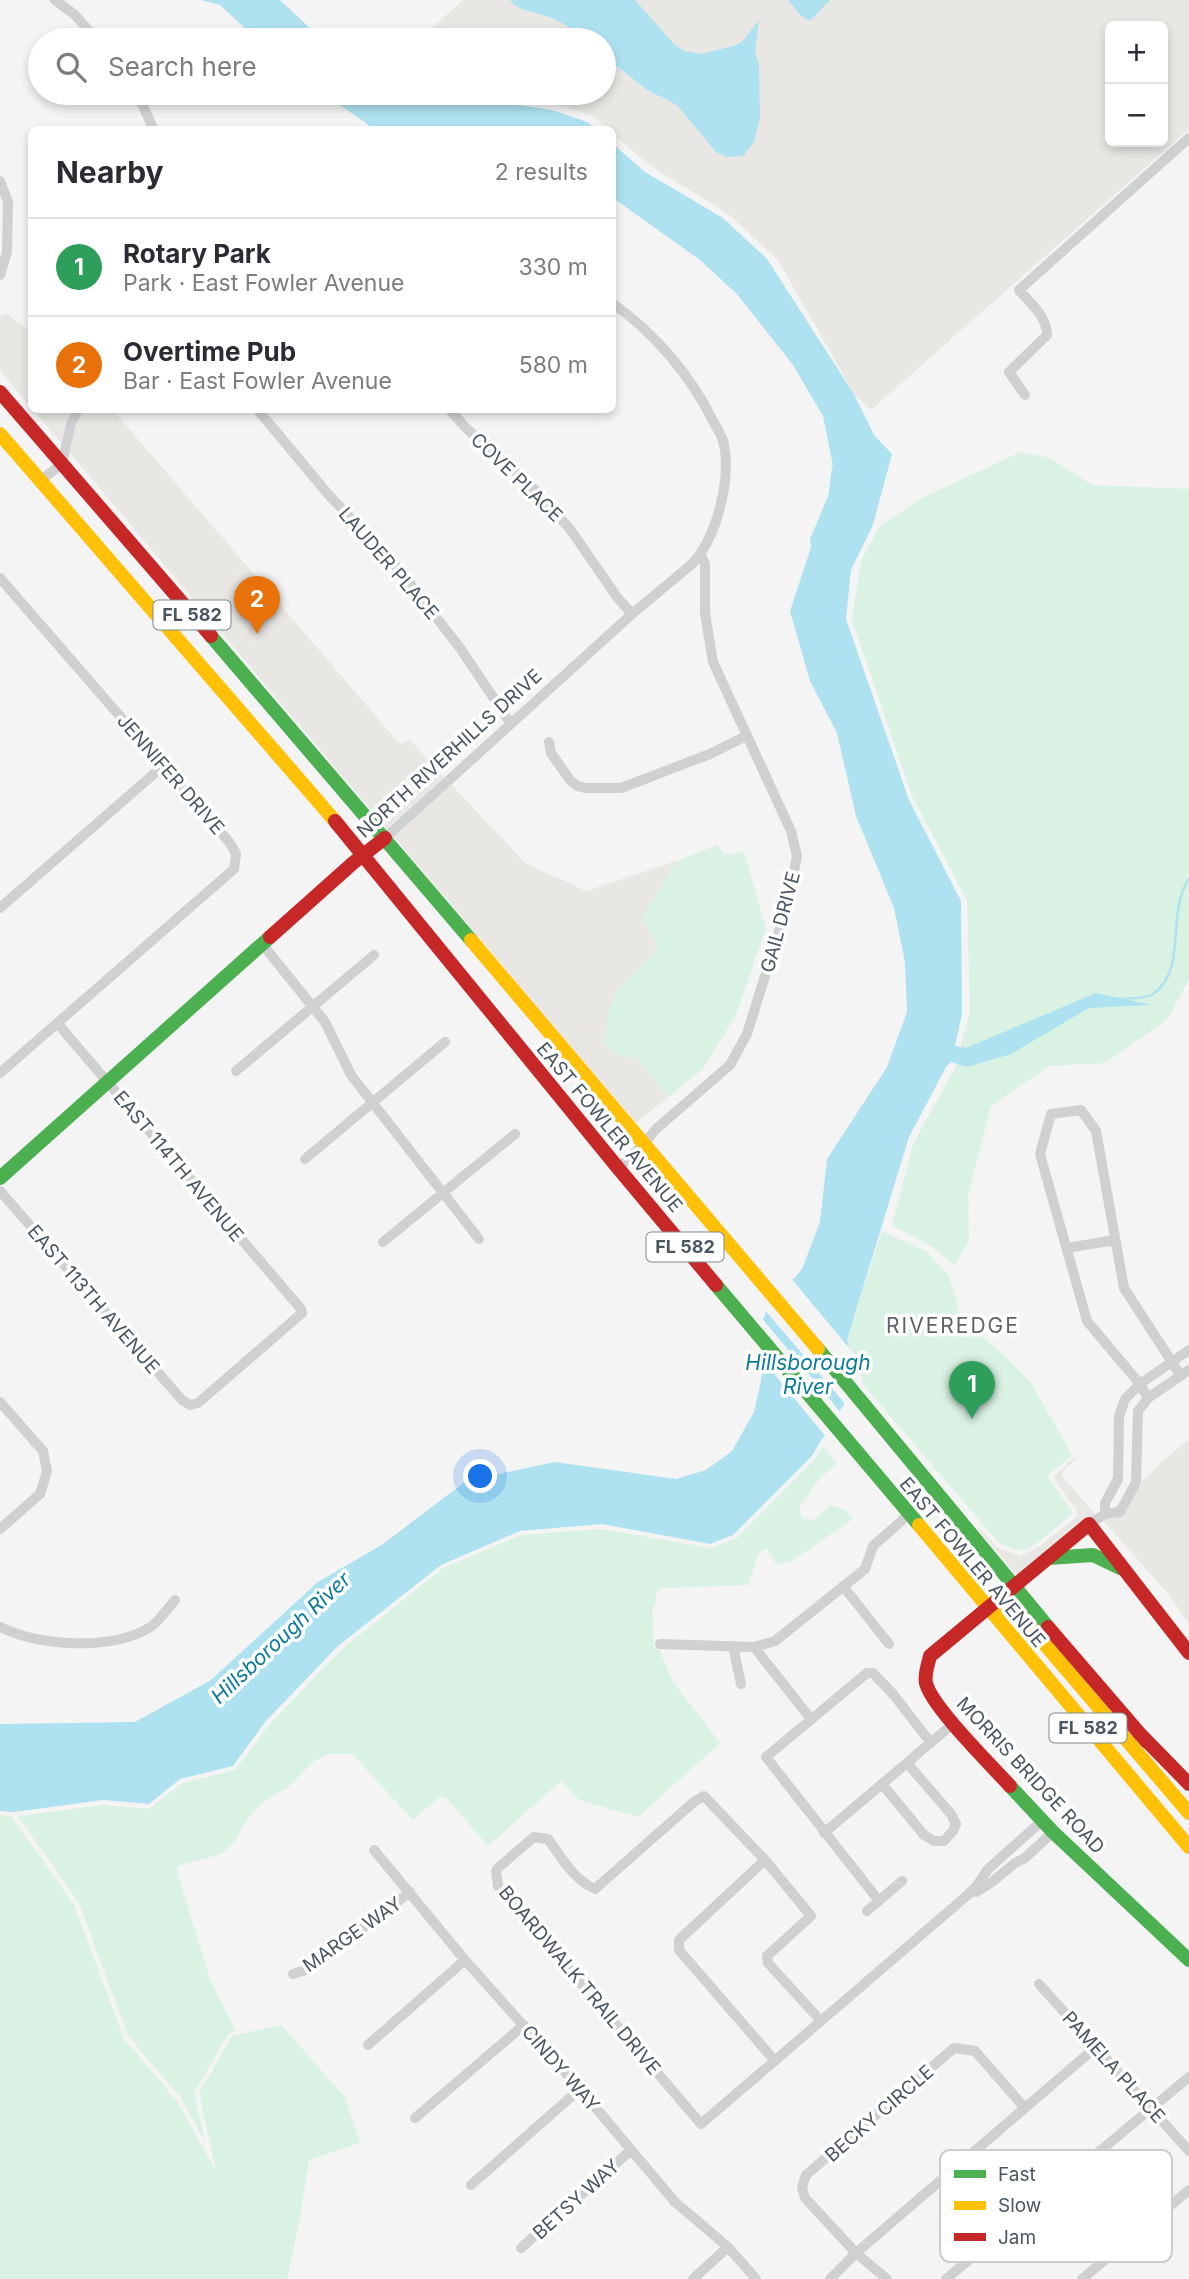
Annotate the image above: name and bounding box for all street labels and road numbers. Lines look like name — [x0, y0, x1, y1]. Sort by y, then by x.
street label: COVE PLACE — [466, 428, 567, 527]
street label: LAUDER PLACE — [334, 503, 444, 624]
road number: FL 582 — [154, 600, 230, 630]
street label: NORTH RIVERHILLS DRIVE — [352, 664, 546, 842]
street label: JENNIFER DRIVE — [112, 710, 229, 839]
street label: GAIL DRIVE — [756, 869, 805, 975]
street label: EAST FOWLER AVENUE — [532, 1038, 687, 1217]
street label: EAST 114TH AVENUE — [109, 1086, 248, 1246]
street label: EAST 113TH AVENUE — [23, 1220, 164, 1378]
road number: FL 582 — [646, 1232, 724, 1262]
street label: EAST FOWLER AVENUE — [895, 1473, 1050, 1652]
street label: MORRIS BRIDGE ROAD — [952, 1692, 1109, 1859]
road number: FL 582 — [1050, 1714, 1126, 1742]
street label: BOARDWALK TRAIL DRIVE — [494, 1881, 665, 2079]
street label: MARGE WAY — [298, 1892, 406, 1977]
street label: PAMELA PLACE — [1057, 2007, 1170, 2128]
street label: CINDY WAY — [517, 2020, 604, 2116]
street label: BECKY CIRCLE — [820, 2060, 938, 2167]
street label: BETSY WAY — [528, 2154, 625, 2244]

